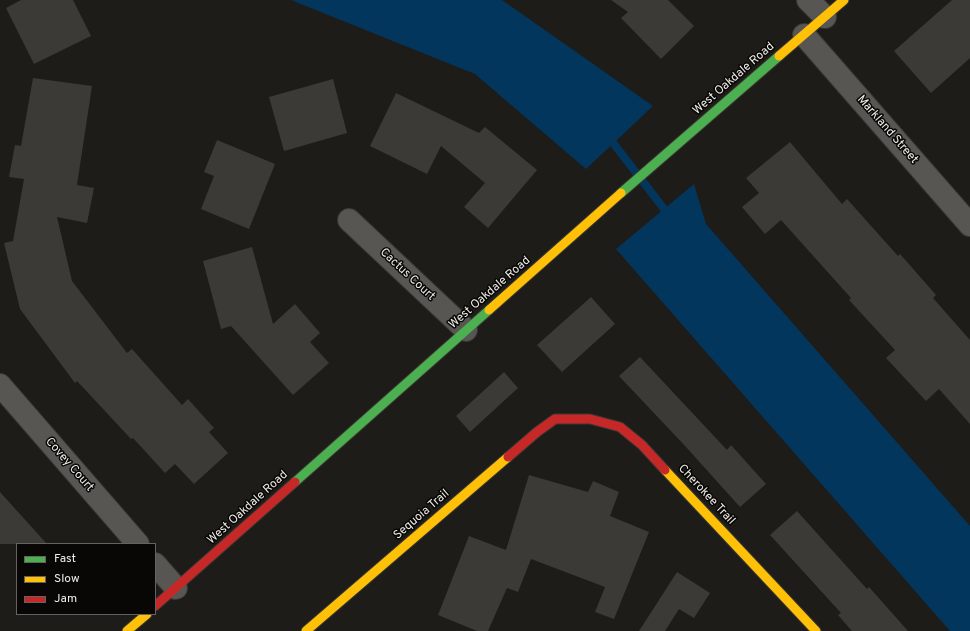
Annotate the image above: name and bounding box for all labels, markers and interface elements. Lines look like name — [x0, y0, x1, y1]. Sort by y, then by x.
street label: West Oakdale Road — [690, 40, 778, 118]
street label: Markland Street — [853, 93, 921, 167]
street label: Cactus Court — [376, 246, 438, 304]
street label: West Oakdale Road — [446, 254, 534, 332]
street label: Covey Court — [42, 435, 96, 495]
street label: Cherokee Trail — [674, 462, 738, 528]
street label: West Oakdale Road — [205, 468, 291, 548]
street label: Sequoia Trail — [391, 487, 453, 543]
legend — [16, 543, 156, 615]
text: Fast — [54, 551, 76, 567]
text: Slow — [54, 571, 80, 587]
text: Jam — [54, 591, 77, 607]

